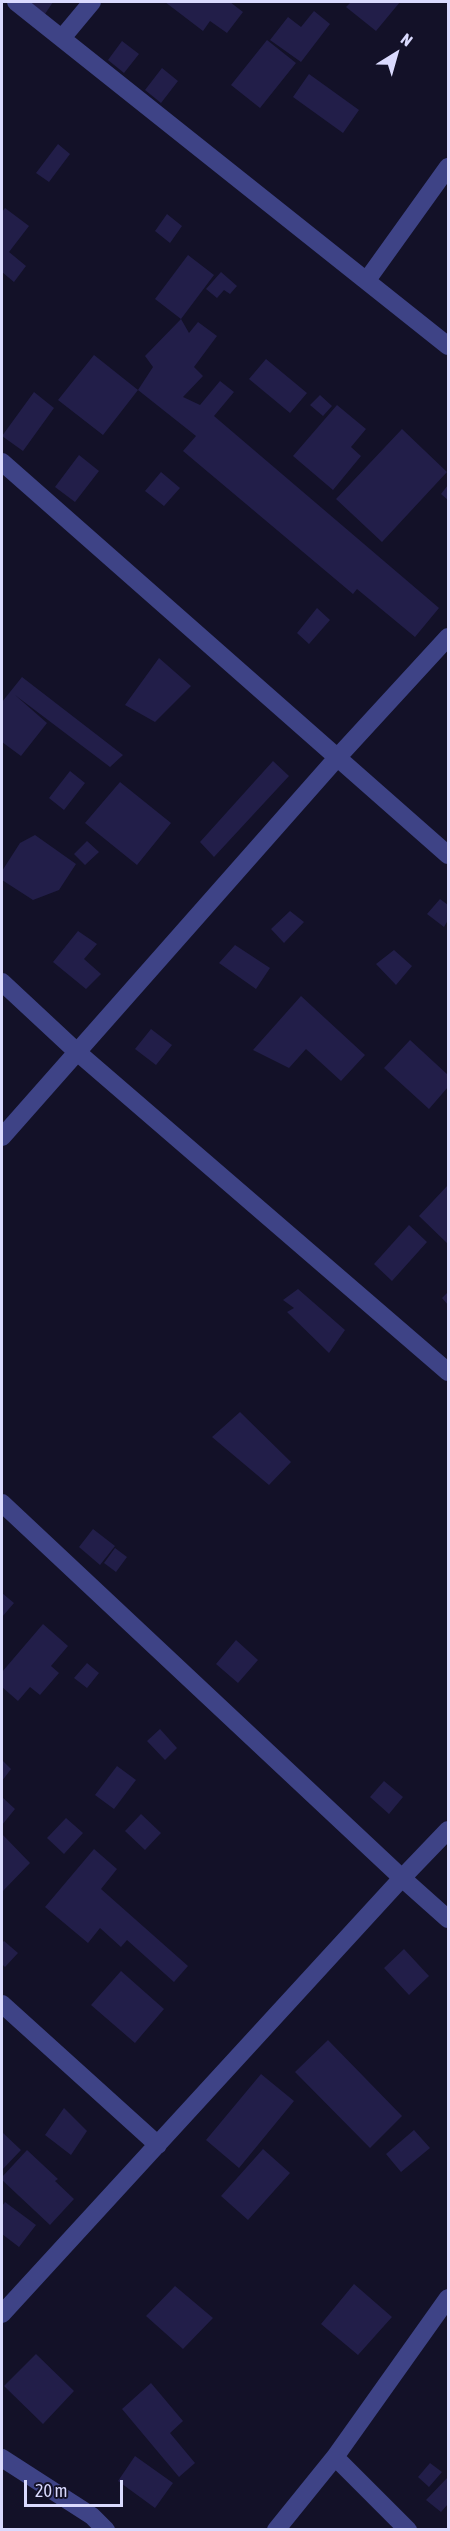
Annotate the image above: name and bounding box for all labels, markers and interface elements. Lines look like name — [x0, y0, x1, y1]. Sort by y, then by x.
north arrow — [366, 24, 426, 84]
text: N — [398, 30, 416, 50]
scale bar — [27, 2468, 126, 2506]
text: 20 m — [35, 2480, 67, 2501]

